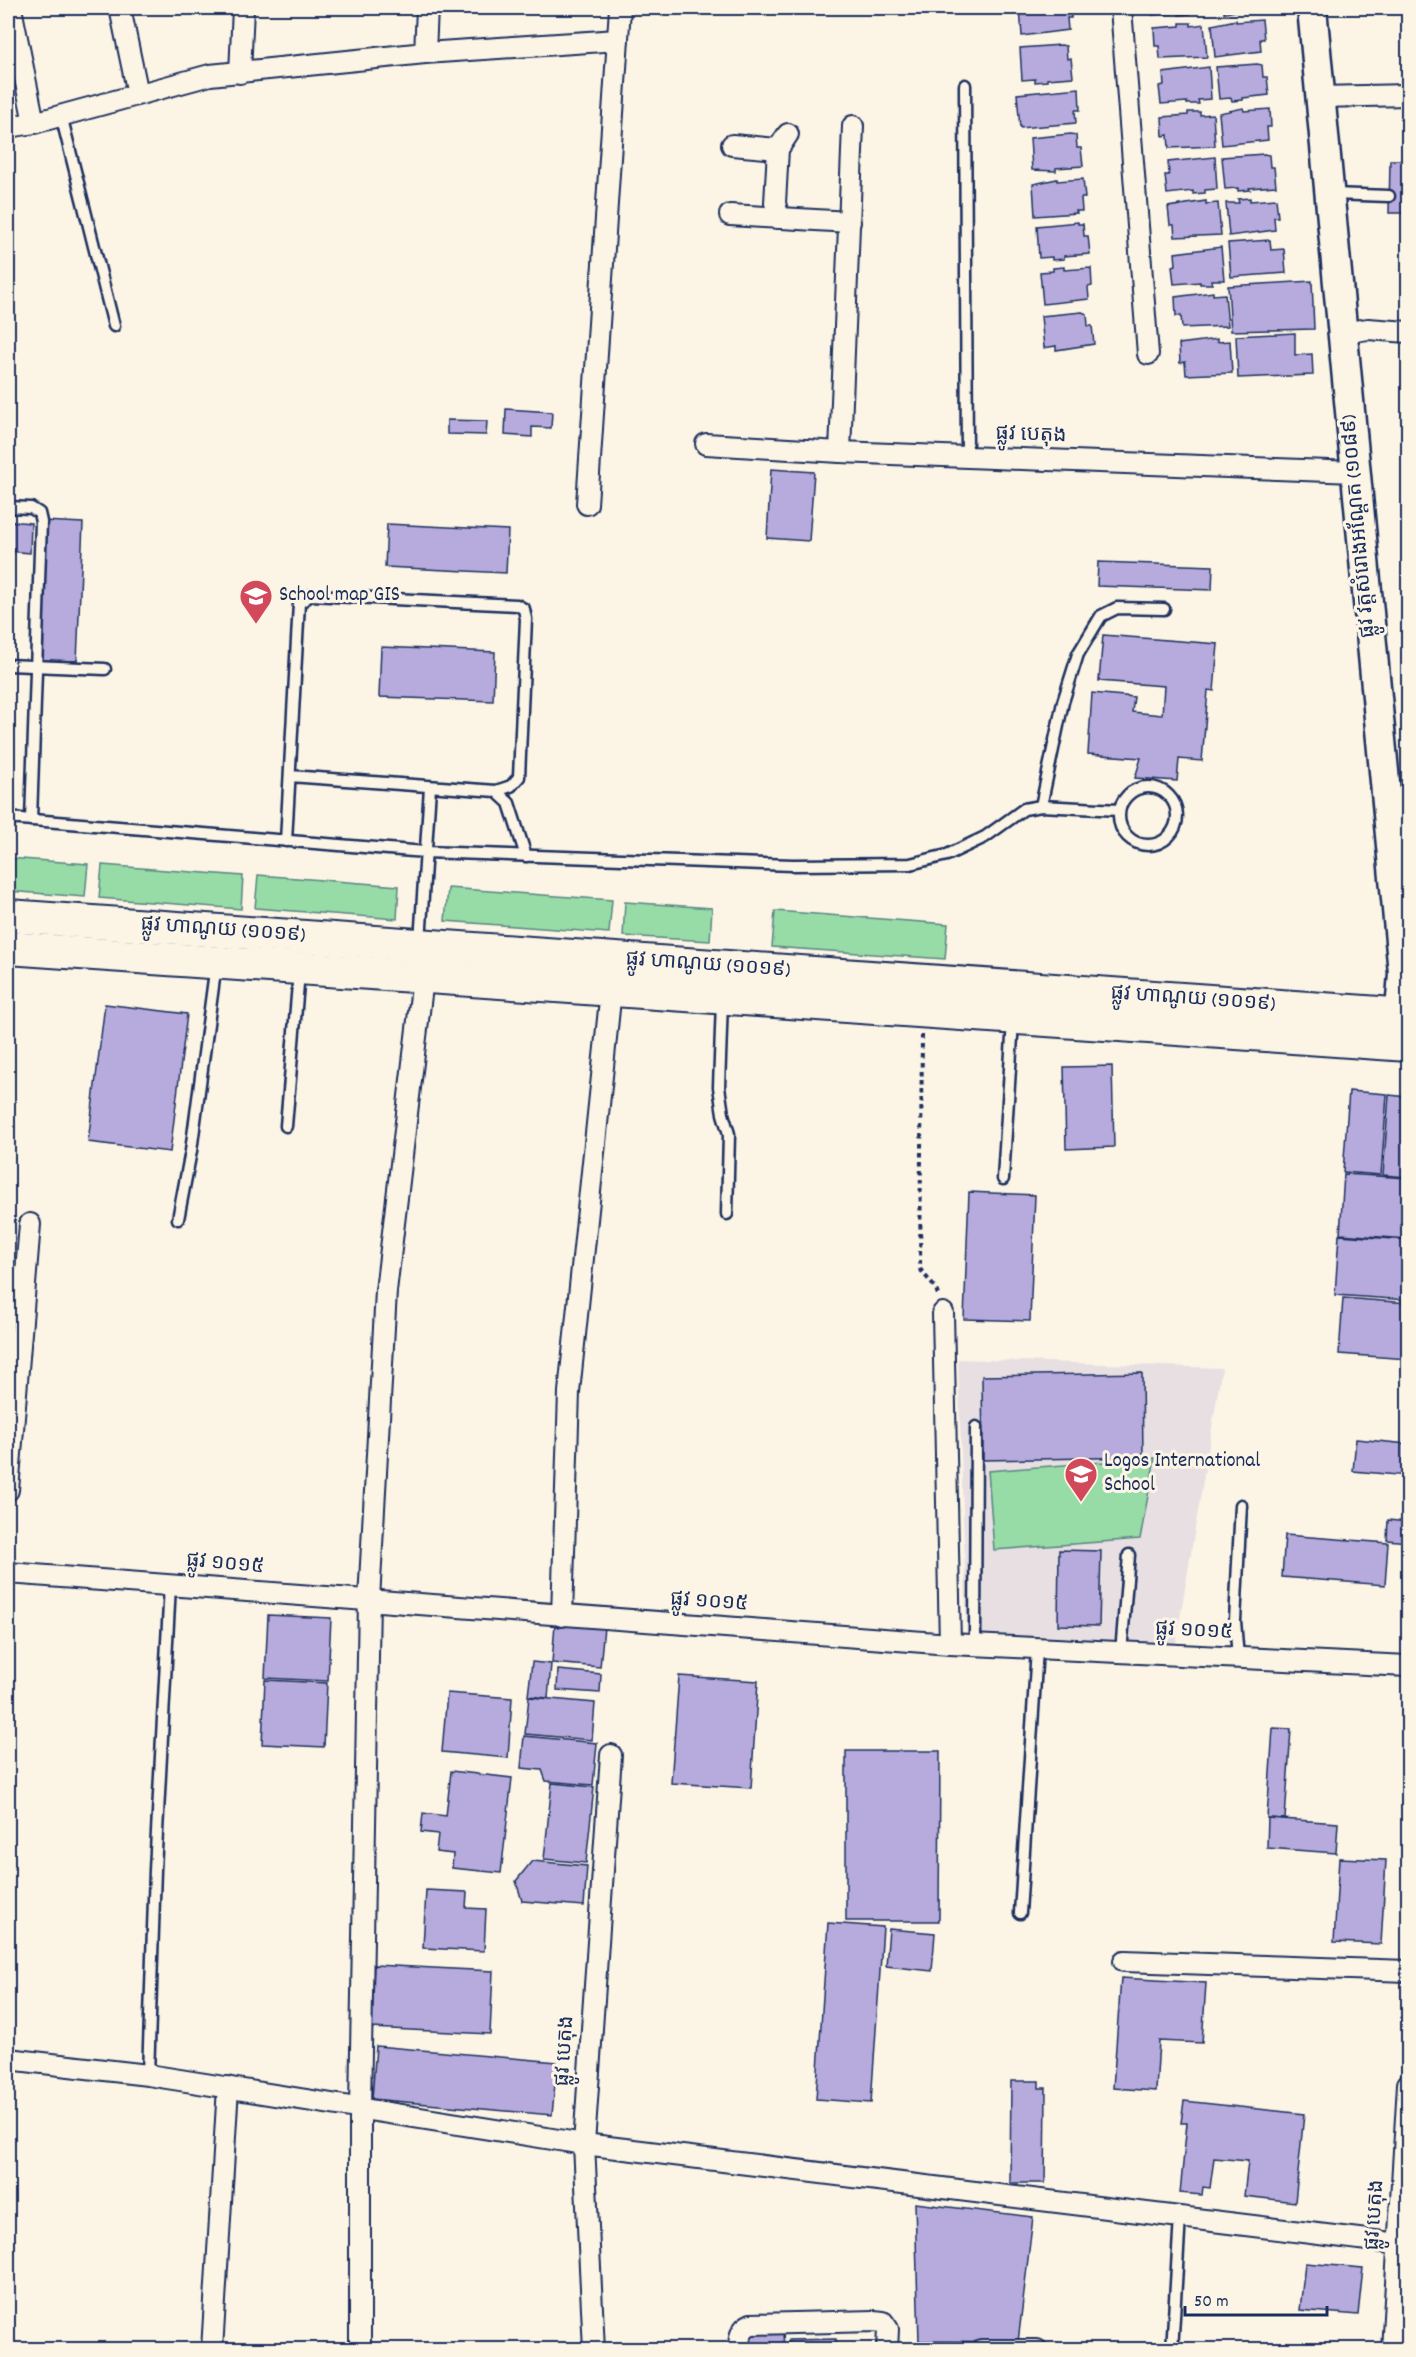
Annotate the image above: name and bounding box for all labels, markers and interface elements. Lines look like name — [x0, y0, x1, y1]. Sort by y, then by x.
street label: ផ្លូវ វត្តសំរោងអណ្ដែត (១០៨៩) — [1335, 413, 1386, 639]
street label: ផ្លូវ បេតុង — [995, 420, 1067, 453]
school or university icon: School map GIS — [238, 578, 274, 625]
place label: School map GIS — [279, 581, 400, 611]
street label: ផ្លូវ ហាណូយ (១០១៩) — [139, 910, 306, 953]
street label: ផ្លូវ ហាណូយ (១០១៩) — [624, 945, 791, 988]
street label: ផ្លូវ ហាណូយ (១០១៩) — [1109, 979, 1276, 1022]
place label: Logos International School — [1104, 1447, 1260, 1501]
school or university icon: Logos International School — [1063, 1456, 1099, 1503]
street label: ផ្លូវ ១០១៥ — [185, 1547, 265, 1585]
street label: ផ្លូវ ១០១៥ — [669, 1585, 749, 1622]
street label: ផ្លូវ ១០១៥ — [1154, 1615, 1234, 1650]
street label: ផ្លូវ បេតុង — [549, 2015, 585, 2088]
street label: ផ្លូវ បេតុង — [1359, 2179, 1395, 2252]
scale bar — [1185, 2279, 1328, 2317]
text: 50 m — [1194, 2290, 1229, 2315]

